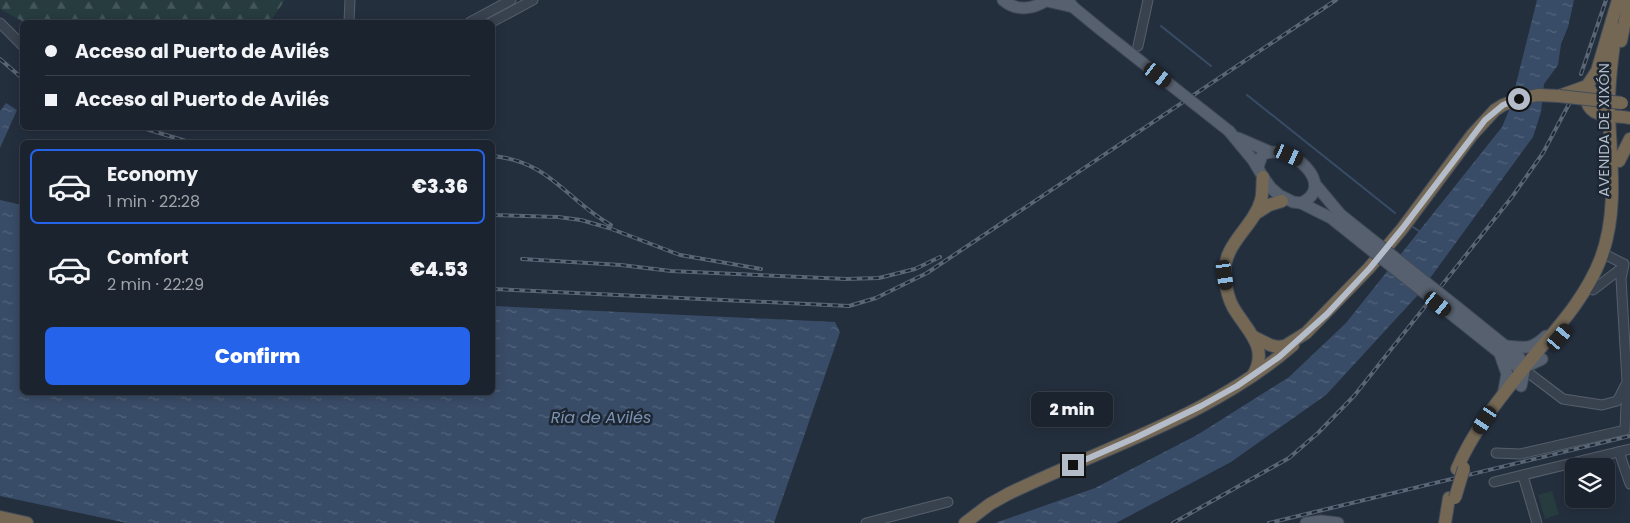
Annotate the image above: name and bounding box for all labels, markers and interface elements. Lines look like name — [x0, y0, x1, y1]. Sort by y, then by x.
text: Acceso al Puerto de Avilés — [75, 38, 329, 65]
car — [1141, 60, 1174, 90]
street label: AVENIDA DE XIXÓN — [1593, 63, 1614, 197]
text: Acceso al Puerto de Avilés — [75, 86, 329, 113]
route start — [1508, 88, 1530, 110]
car — [1272, 142, 1305, 168]
text: Economy — [107, 161, 198, 188]
icon: car — [47, 164, 92, 209]
text: €3.36 — [412, 173, 468, 200]
text: 1 min · 22:28 — [107, 190, 200, 213]
text: Comfort — [107, 244, 189, 271]
icon: car — [47, 247, 92, 292]
text: €4.53 — [410, 256, 468, 283]
car — [1215, 259, 1234, 291]
text: 2 min · 22:29 — [107, 273, 204, 296]
car — [1421, 289, 1454, 319]
car — [1544, 321, 1575, 353]
button: Confirm — [45, 327, 470, 385]
callout: 2 min — [1032, 392, 1114, 428]
text: 2 min — [1049, 398, 1095, 421]
car — [1470, 403, 1499, 437]
water label: Ría de Avilés — [551, 406, 651, 429]
route end — [1062, 454, 1084, 476]
map controls — [1565, 458, 1615, 508]
button: layers — [1565, 458, 1615, 508]

